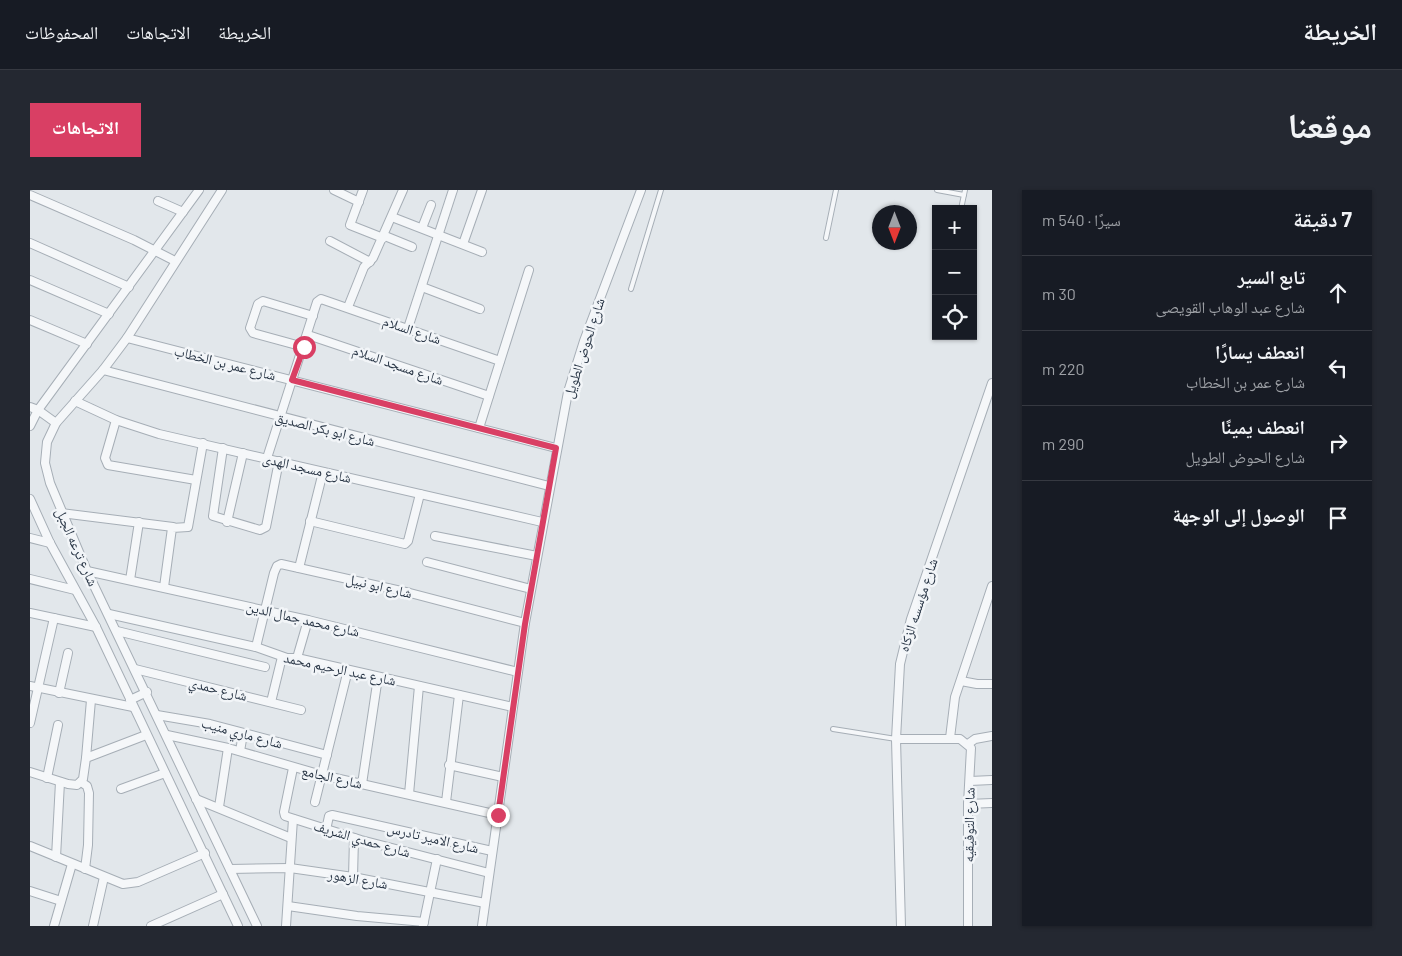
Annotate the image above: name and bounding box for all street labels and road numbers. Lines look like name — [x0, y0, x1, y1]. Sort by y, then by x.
street label: شارع الحوض الطويل — [559, 296, 610, 401]
street label: شارع السلام — [380, 312, 443, 349]
street label: شارع مسجد السلام — [350, 341, 446, 390]
street label: شارع عمر بن الخطاب — [172, 342, 278, 385]
street label: شارع ابو بكر الصديق — [273, 408, 377, 451]
street label: شارع مسجد الهدى — [261, 449, 353, 488]
street label: شارع ترعه الجبل — [51, 505, 102, 589]
street label: شارع مؤسسه الزكاه — [894, 556, 942, 654]
street label: شارع ابو نبيل — [344, 570, 414, 603]
street label: شارع محمد جمال الدين — [244, 597, 361, 642]
street label: شارع عبد الرحيم محمد — [282, 648, 398, 691]
street label: شارع حمدي — [186, 673, 249, 707]
street label: شارع ماري منيب — [199, 714, 284, 755]
street label: شارع الجامع — [300, 761, 364, 794]
street label: شارع التوفيقيه — [959, 787, 980, 863]
street label: شارع حمدي الشريف — [311, 817, 412, 864]
street label: شارع الامير تادرس — [385, 819, 481, 858]
street label: شارع الزهور — [326, 865, 389, 894]

